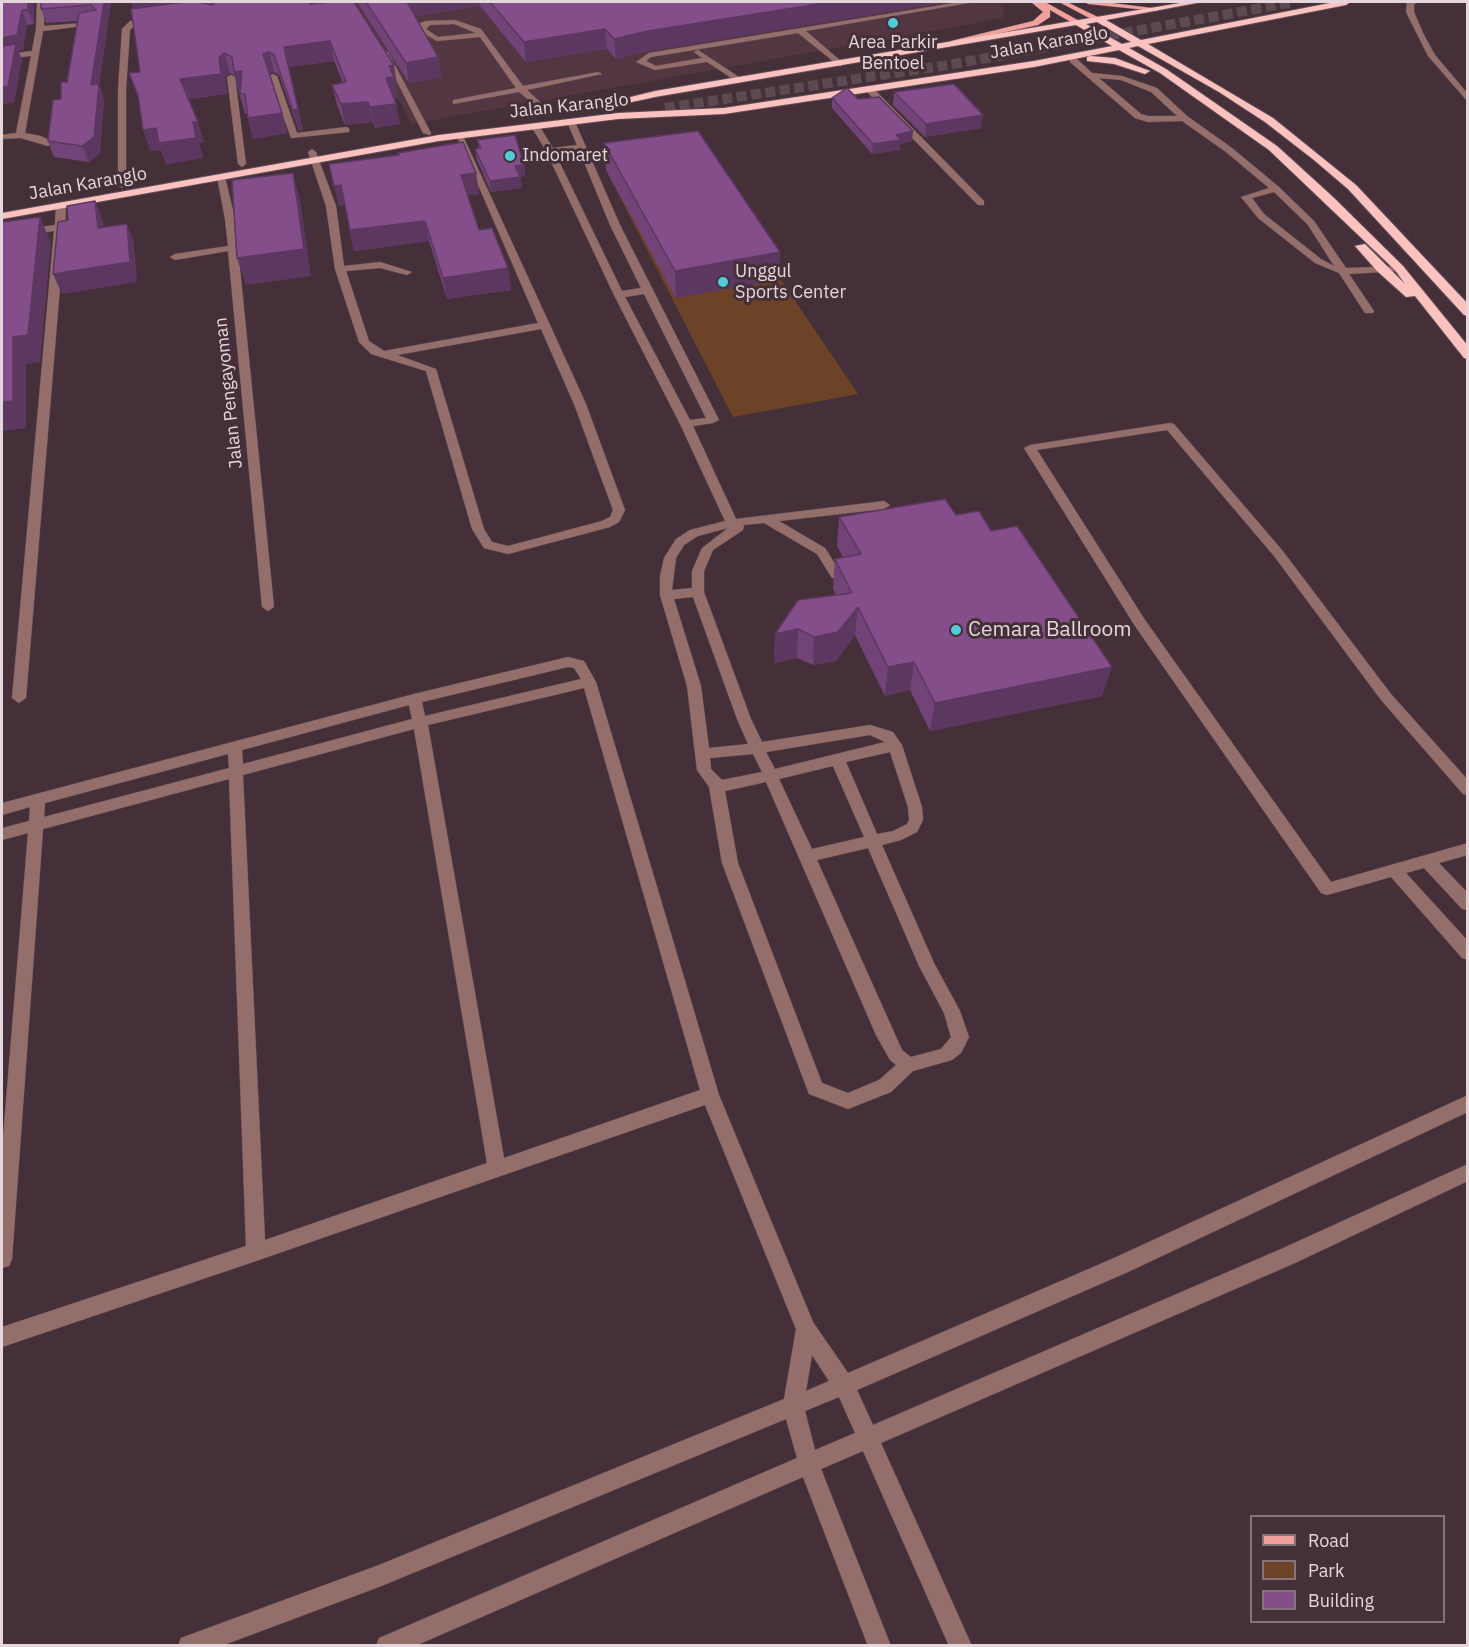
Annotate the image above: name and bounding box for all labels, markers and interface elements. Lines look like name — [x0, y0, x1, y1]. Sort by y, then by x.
marker: Area Parkir Bentoel — [886, 16, 900, 30]
street label: Jalan Karanglo — [988, 22, 1110, 64]
place label: Area Parkir Bentoel — [848, 32, 938, 74]
street label: Jalan Karanglo — [509, 89, 629, 123]
place label: Indomaret — [522, 145, 608, 167]
marker: Indomaret — [503, 149, 517, 163]
street label: Jalan Karanglo — [27, 163, 149, 205]
place label: Unggul Sports Center — [735, 261, 846, 304]
marker: Unggul Sports Center — [716, 275, 730, 289]
street label: Jalan Pengayoman — [210, 316, 248, 470]
place label: Cemara Ballroom — [968, 617, 1132, 643]
marker: Cemara Ballroom — [949, 623, 963, 637]
legend — [1250, 1515, 1445, 1623]
text: Road — [1308, 1529, 1349, 1552]
text: Park — [1308, 1559, 1344, 1582]
text: Building — [1308, 1589, 1374, 1612]

